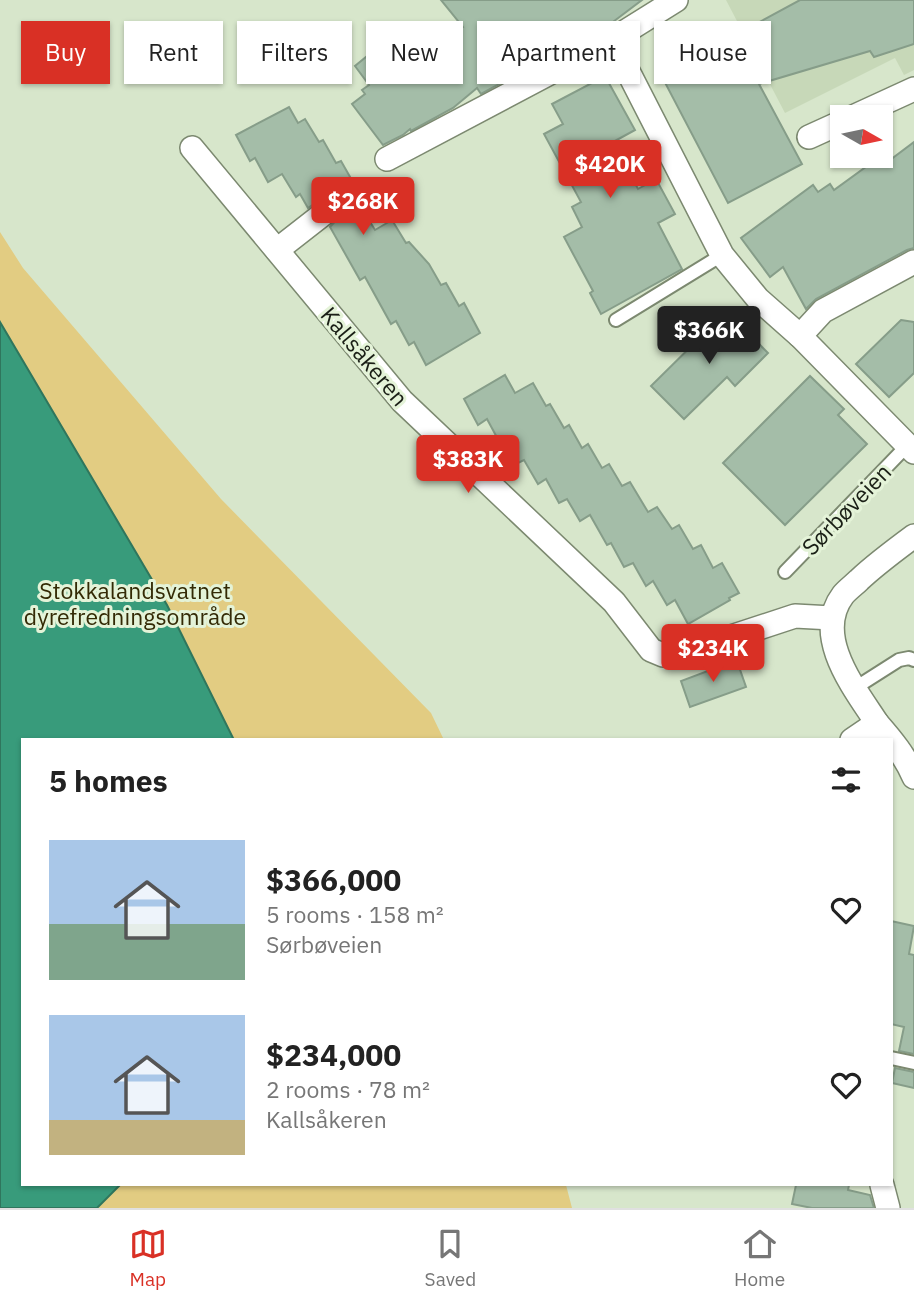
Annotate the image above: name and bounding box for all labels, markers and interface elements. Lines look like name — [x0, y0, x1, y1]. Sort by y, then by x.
chip: Buy — [21, 21, 110, 84]
chip: Rent — [124, 21, 223, 84]
chip: Filters — [237, 21, 352, 84]
chip: New — [366, 21, 463, 84]
chip: Apartment — [477, 21, 640, 84]
chip: House — [654, 21, 771, 84]
north arrow — [830, 105, 892, 168]
map controls — [830, 105, 893, 168]
pin: $420K — [561, 140, 659, 200]
text: $420K — [574, 148, 646, 178]
pin: $268K — [314, 177, 412, 237]
text: $268K — [327, 185, 399, 215]
street label: Kallsåkeren — [315, 300, 415, 412]
pin: $366K — [660, 306, 758, 366]
text: $366K — [673, 314, 745, 344]
pin: $383K — [419, 435, 517, 495]
text: $383K — [432, 443, 504, 473]
street label: Sørbøveien — [795, 457, 897, 561]
park label: Stokkalandsvatnet dyrefredningsområde — [24, 575, 246, 631]
pin: $234K — [664, 624, 762, 684]
text: $234K — [677, 632, 749, 662]
text: 5 homes — [49, 761, 168, 800]
icon: filters — [827, 761, 865, 799]
text: $366,000 — [266, 860, 401, 899]
icon: home — [105, 868, 189, 952]
icon: heart — [827, 891, 865, 929]
text: 5 rooms · 158 m² — [266, 899, 444, 929]
text: Sørbøveien — [266, 929, 382, 959]
text: $234,000 — [266, 1035, 401, 1074]
icon: home — [105, 1043, 189, 1127]
icon: heart — [827, 1066, 865, 1104]
text: 2 rooms · 78 m² — [266, 1074, 430, 1104]
text: Kallsåkeren — [266, 1104, 387, 1134]
tab: Map — [129, 1225, 167, 1291]
tab: Saved — [425, 1225, 476, 1291]
tab: Home — [734, 1225, 785, 1291]

